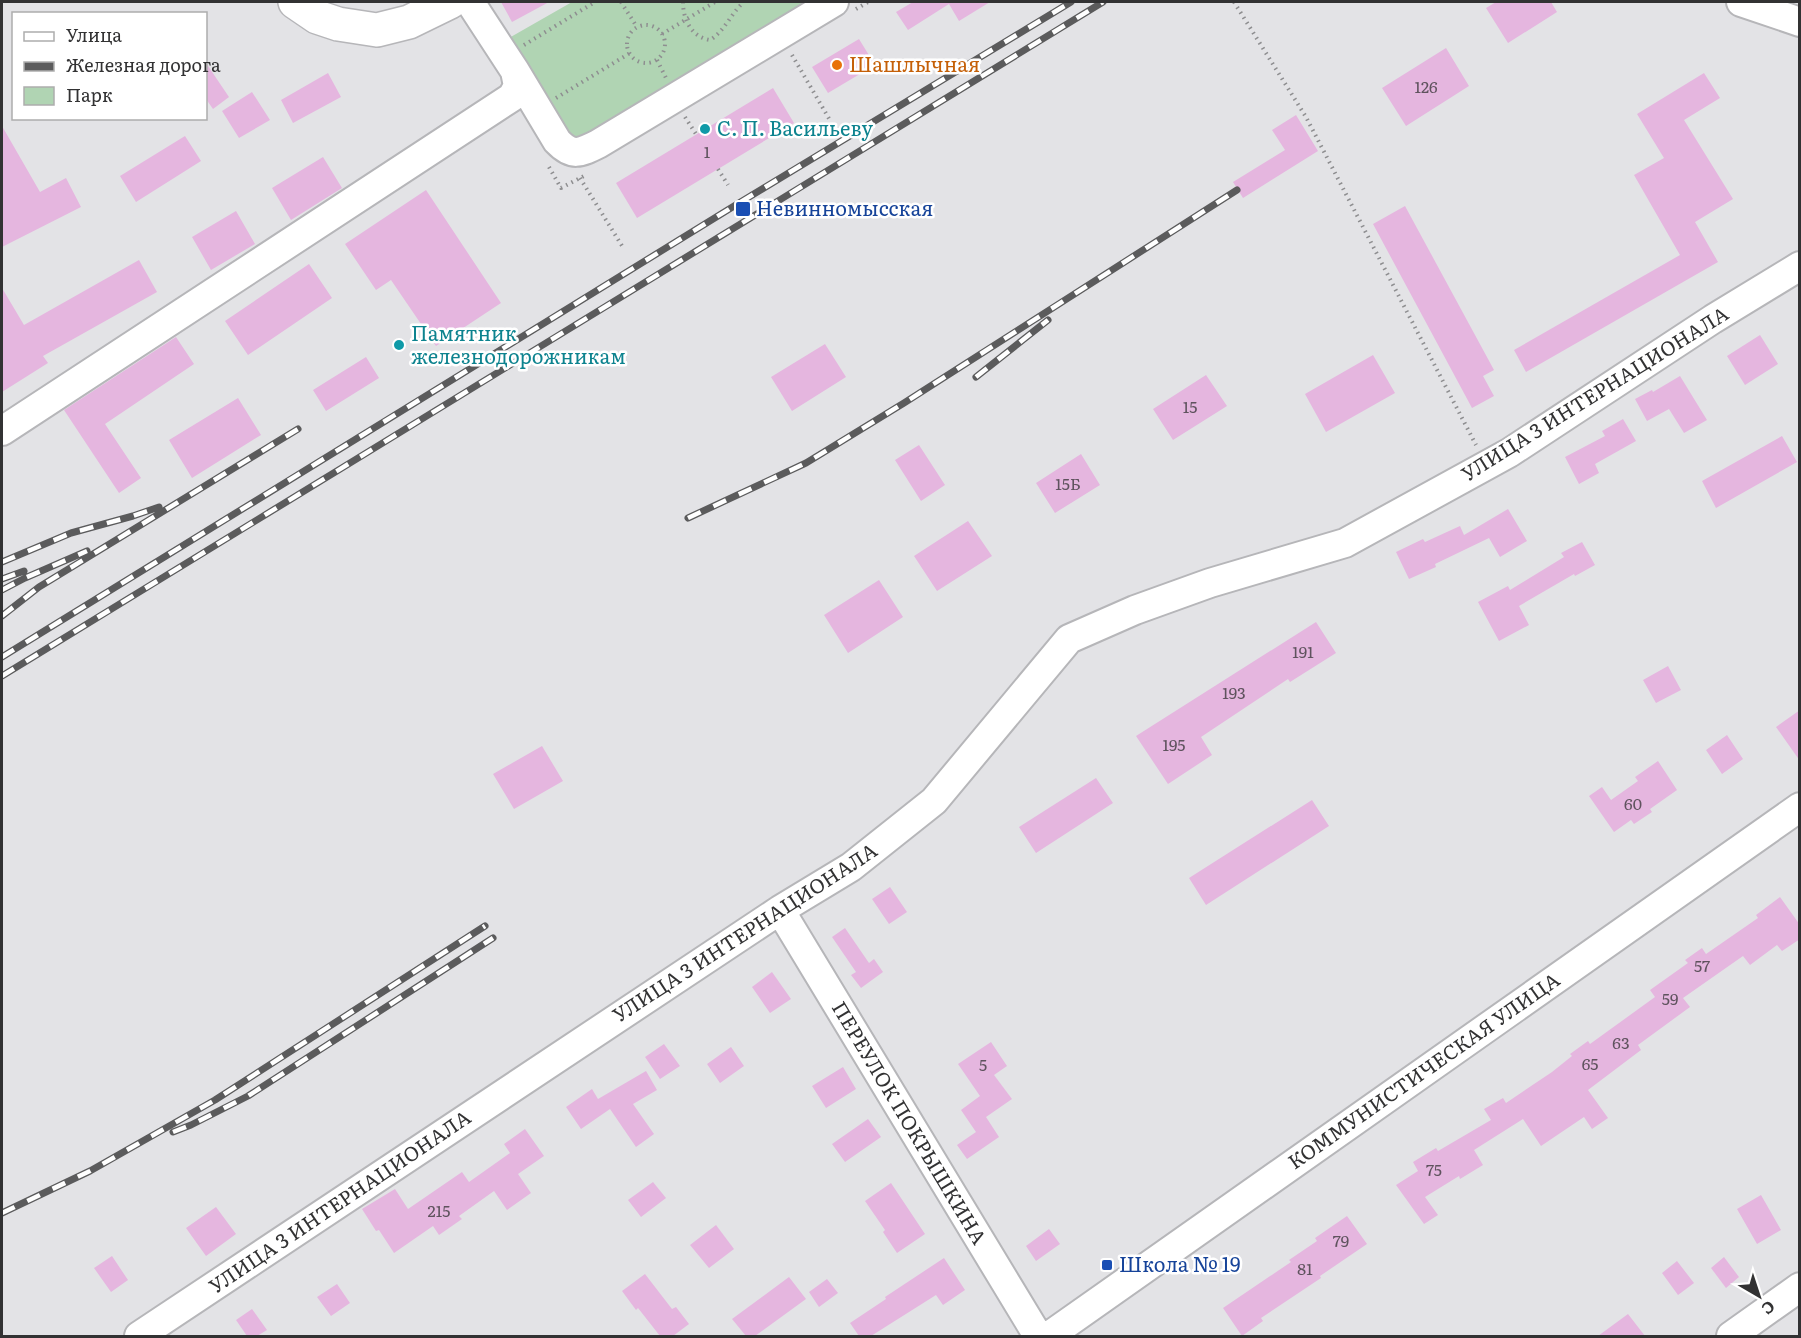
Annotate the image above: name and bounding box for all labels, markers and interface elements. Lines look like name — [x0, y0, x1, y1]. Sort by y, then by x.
legend — [12, 12, 207, 120]
text: Улица — [66, 21, 122, 48]
place label: Шашлычная — [849, 48, 980, 78]
text: Железная дорога — [66, 51, 221, 78]
marker: Шашлычная — [830, 58, 844, 72]
house number: 126 — [1414, 74, 1438, 98]
text: Парк — [66, 81, 113, 108]
place label: С. П. Васильеву — [717, 112, 873, 142]
marker: С. П. Васильеву — [698, 122, 712, 136]
house number: 1 — [704, 139, 711, 163]
place label: Невинномысская — [756, 192, 933, 222]
marker: Невинномысская — [734, 200, 752, 218]
street label: УЛИЦА 3 ИНТЕРНАЦИОНАЛА — [1454, 297, 1734, 487]
place label: Памятник железнодорожникам — [411, 317, 626, 370]
marker: Памятник железнодорожникам — [392, 338, 406, 352]
house number: 15 — [1183, 394, 1197, 418]
house number: 15Б — [1055, 471, 1081, 495]
house number: 191 — [1292, 639, 1314, 663]
house number: 193 — [1222, 680, 1246, 704]
house number: 195 — [1162, 732, 1186, 756]
house number: 60 — [1624, 791, 1642, 815]
street label: УЛИЦА 3 ИНТЕРНАЦИОНАЛА — [606, 834, 882, 1028]
house number: 57 — [1694, 953, 1710, 977]
street label: КОММУНИСТИЧЕСКАЯ УЛИЦА — [1281, 963, 1565, 1175]
house number: 59 — [1662, 986, 1678, 1010]
street label: ПЕРЕУЛОК ПОКРЫШКИНА — [826, 995, 996, 1250]
house number: 63 — [1612, 1030, 1630, 1054]
house number: 65 — [1582, 1051, 1598, 1075]
house number: 5 — [979, 1052, 987, 1076]
street label: УЛИЦА 3 ИНТЕРНАЦИОНАЛА — [202, 1101, 476, 1300]
house number: 75 — [1426, 1157, 1442, 1181]
house number: 215 — [428, 1198, 450, 1222]
house number: 79 — [1333, 1228, 1349, 1252]
place label: Школа № 19 — [1119, 1248, 1240, 1278]
house number: 81 — [1297, 1256, 1313, 1280]
marker: Школа № 19 — [1100, 1258, 1114, 1272]
north arrow — [1729, 1266, 1789, 1326]
text: С — [1757, 1296, 1781, 1321]

